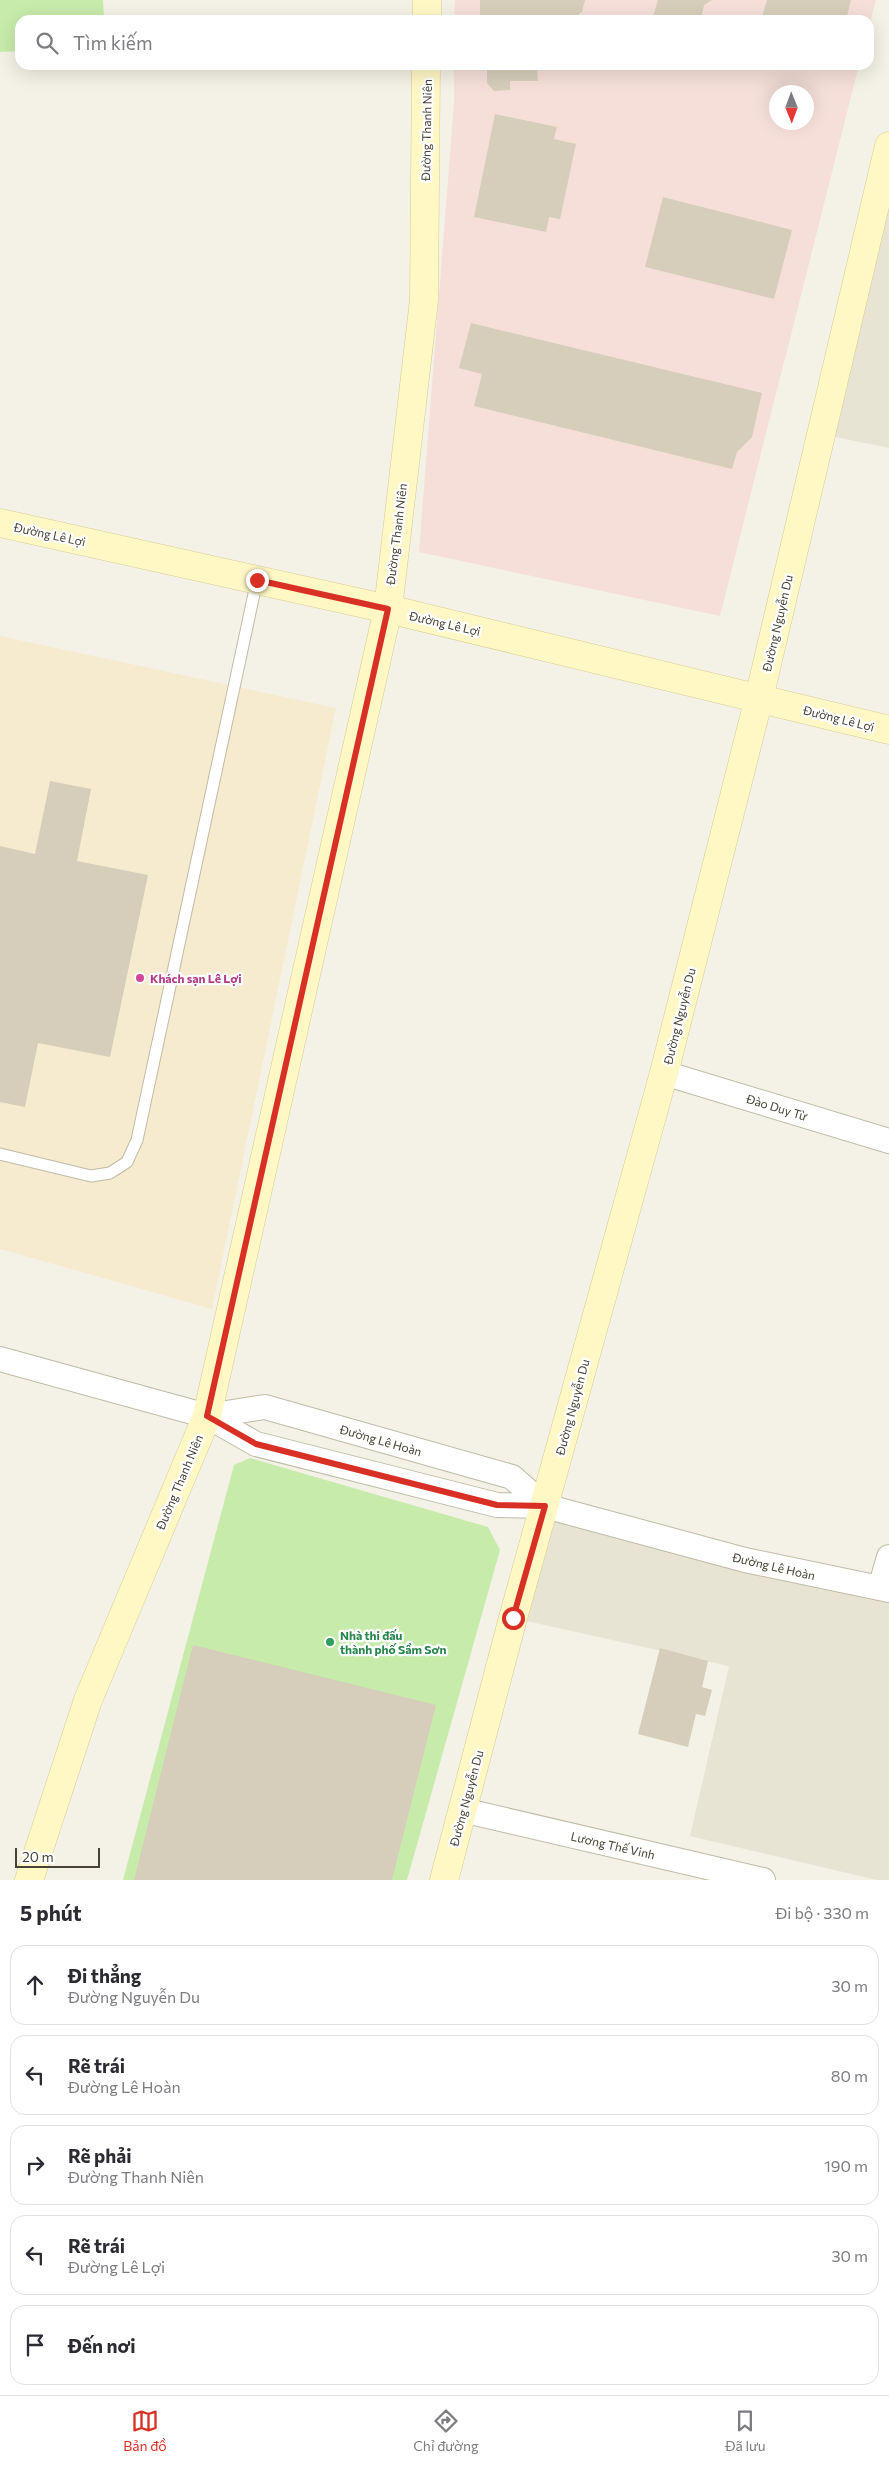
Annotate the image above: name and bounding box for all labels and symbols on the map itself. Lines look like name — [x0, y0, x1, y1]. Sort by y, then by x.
street label: Đường Thanh Niên — [418, 79, 434, 182]
north arrow — [769, 85, 814, 130]
street label: Đường Thanh Niên — [383, 483, 409, 586]
street label: Đường Lê Lợi — [12, 519, 87, 548]
route end — [246, 569, 269, 592]
street label: Đường Nguyễn Du — [759, 573, 795, 674]
street label: Đường Lê Lợi — [407, 608, 482, 638]
street label: Đường Lê Lợi — [801, 702, 876, 734]
street label: Đường Nguyễn Du — [660, 966, 698, 1067]
place label: Khách sạn Lê Lợi — [150, 971, 242, 986]
marker: Khách sạn Lê Lợi — [134, 972, 146, 984]
street label: Đào Duy Từ — [744, 1091, 809, 1123]
street label: Đường Nguyễn Du — [552, 1357, 592, 1458]
street label: Đường Lê Hoàn — [338, 1421, 424, 1458]
street label: Đường Thanh Niên — [152, 1432, 205, 1533]
street label: Đường Lê Hoàn — [730, 1549, 817, 1582]
route start — [502, 1607, 525, 1630]
place label: Nhà thi đấu thành phố Sầm Sơn — [340, 1628, 446, 1656]
marker: Nhà thi đấu thành phố Sầm Sơn — [324, 1636, 336, 1648]
street label: Đường Nguyễn Du — [446, 1748, 486, 1849]
street label: Lương Thế Vinh — [570, 1829, 656, 1861]
scale bar — [15, 1845, 100, 1868]

